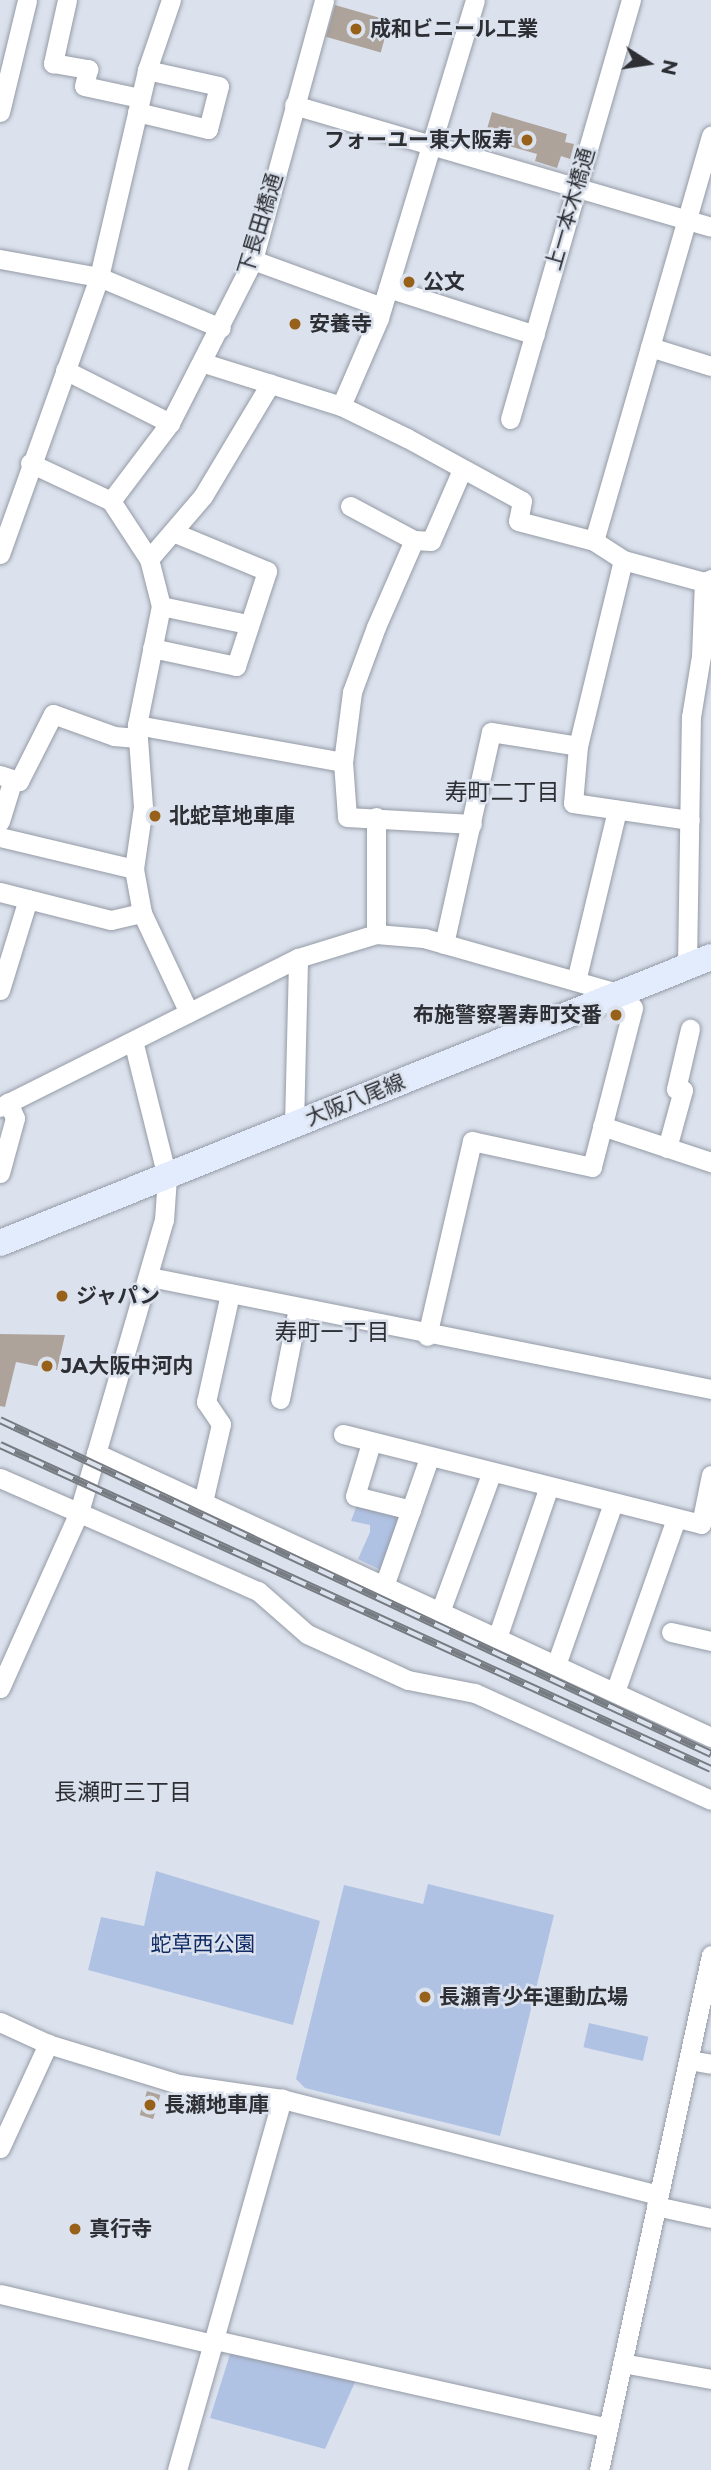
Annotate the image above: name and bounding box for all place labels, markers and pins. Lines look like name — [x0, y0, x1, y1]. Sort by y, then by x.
place label: 成和ビニール工業 — [370, 16, 538, 42]
marker: 成和ビニール工業 — [348, 21, 364, 37]
place label: フォーユー東大阪寿 — [324, 127, 513, 153]
marker: フォーユー東大阪寿 — [519, 132, 535, 148]
place label: 公文 — [423, 269, 465, 295]
marker: 公文 — [401, 274, 417, 290]
place label: 安養寺 — [309, 311, 372, 337]
marker: 安養寺 — [287, 316, 303, 332]
place label: 北蛇草地車庫 — [169, 803, 295, 829]
marker: 北蛇草地車庫 — [147, 808, 163, 824]
place label: 布施警察署寿町交番 — [413, 1002, 602, 1028]
marker: 布施警察署寿町交番 — [608, 1007, 624, 1023]
place label: ジャパン — [76, 1283, 160, 1309]
marker: ジャパン — [54, 1288, 70, 1304]
place label: JA大阪中河内 — [61, 1353, 193, 1379]
marker: JA大阪中河内 — [39, 1358, 55, 1374]
place label: 長瀬青少年運動広場 — [439, 1984, 628, 2010]
marker: 長瀬青少年運動広場 — [417, 1989, 433, 2005]
place label: 長瀬地車庫 — [164, 2092, 269, 2118]
marker: 長瀬地車庫 — [142, 2097, 158, 2113]
place label: 真行寺 — [89, 2216, 152, 2242]
marker: 真行寺 — [67, 2221, 83, 2237]

